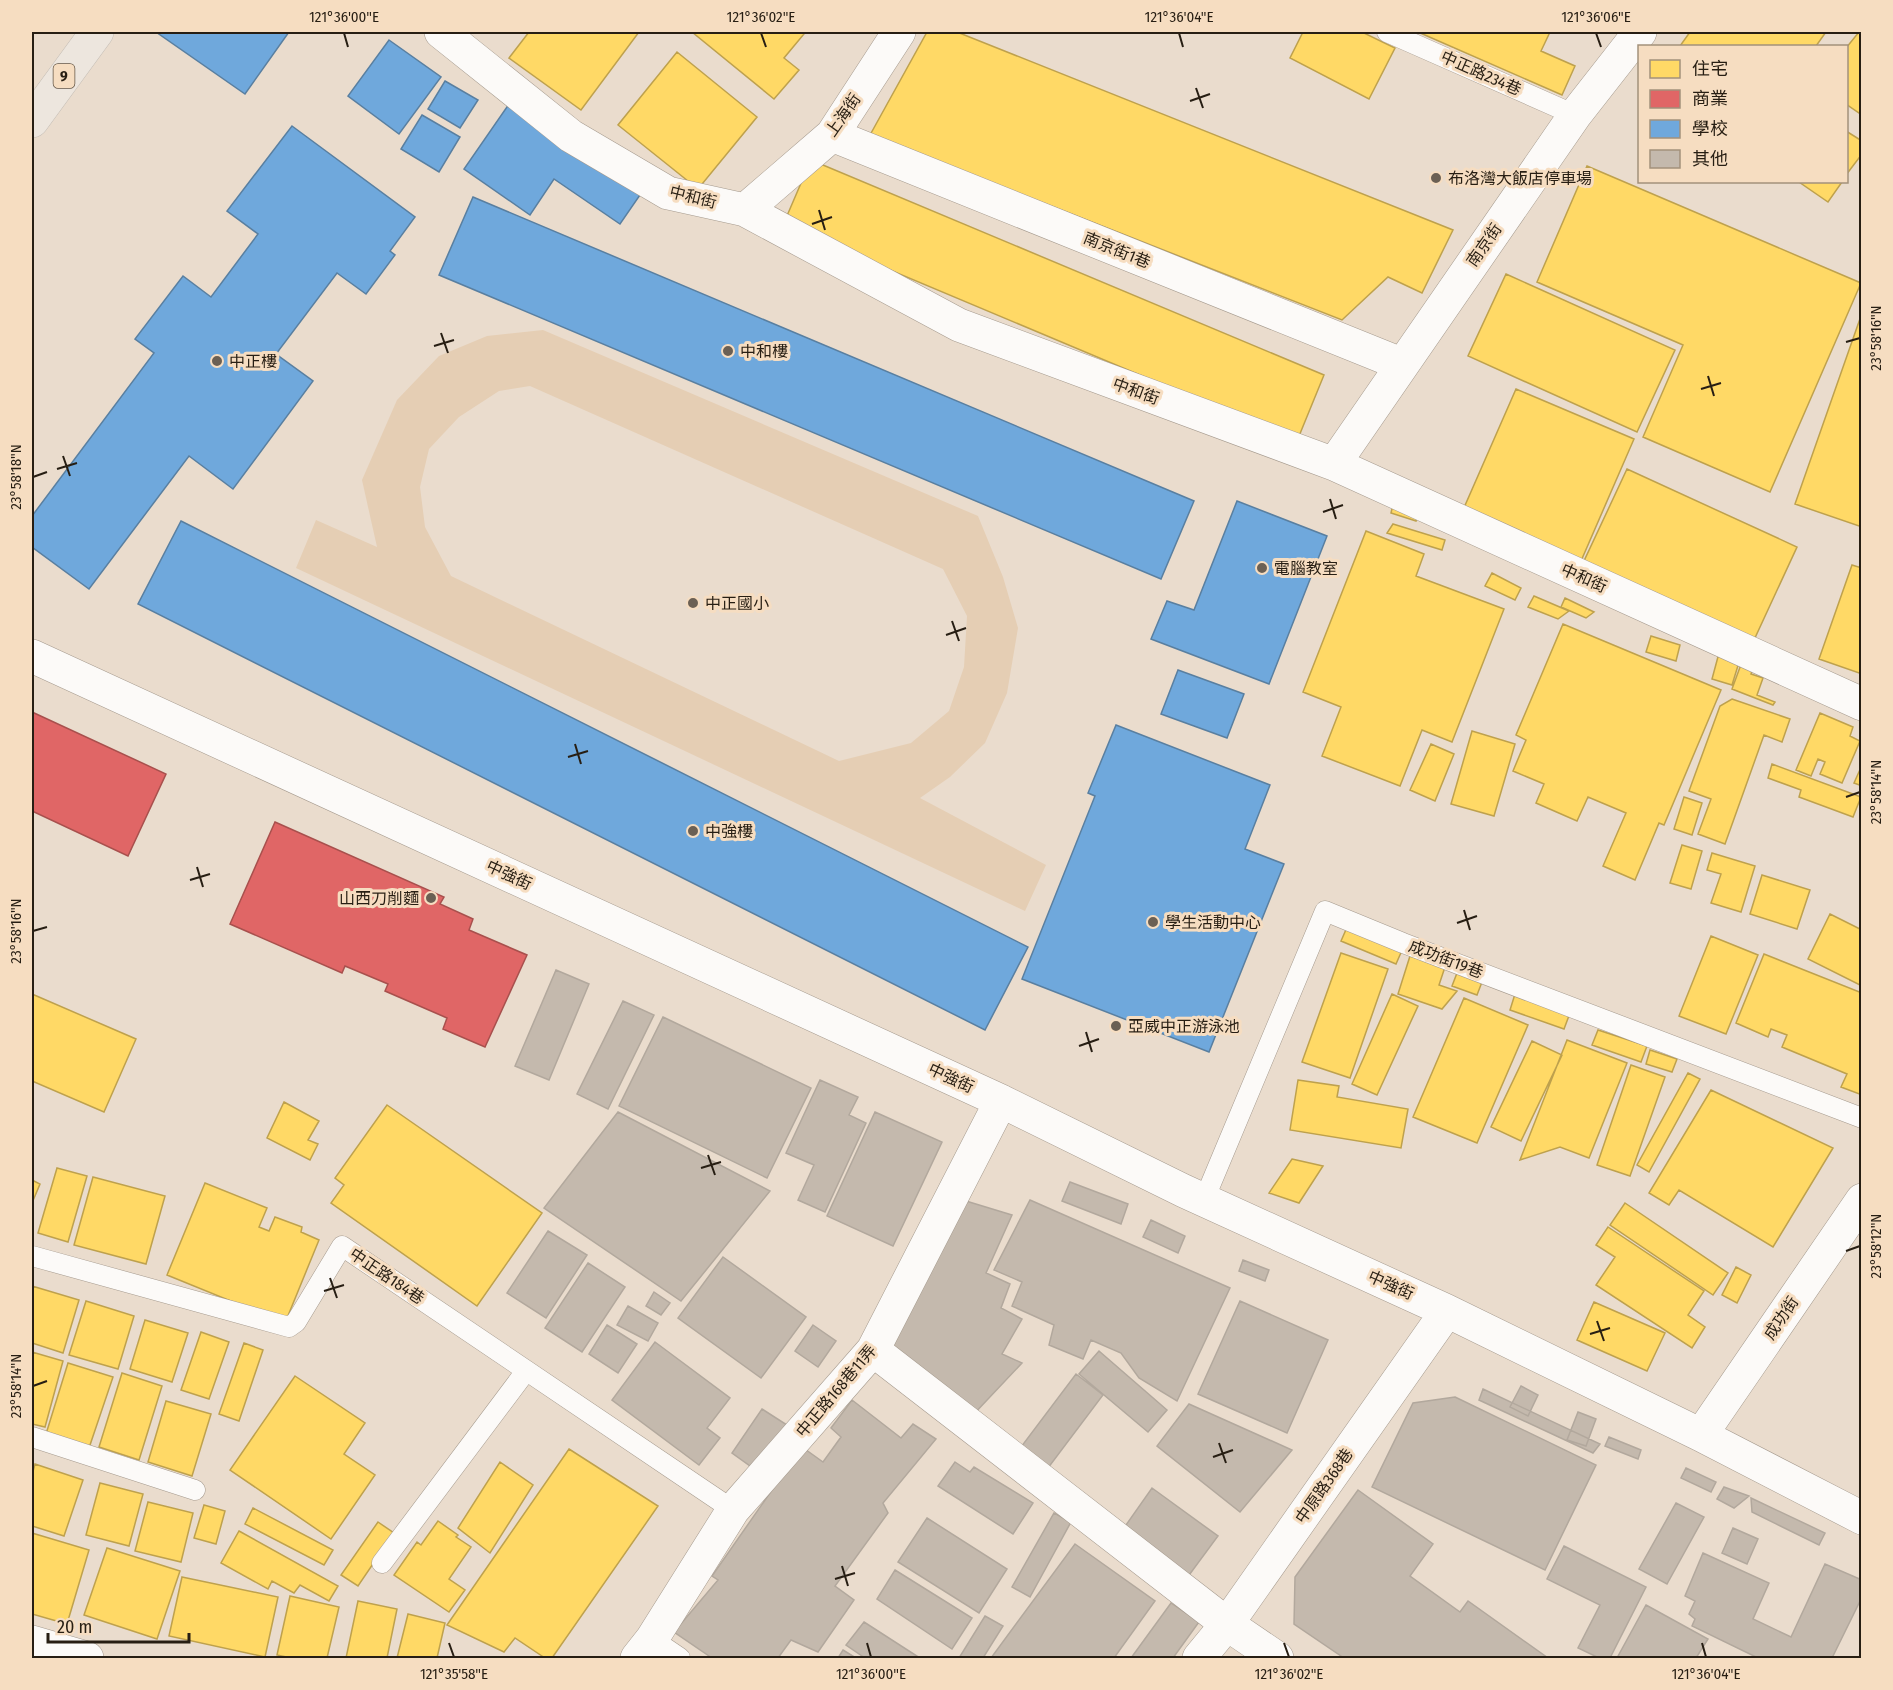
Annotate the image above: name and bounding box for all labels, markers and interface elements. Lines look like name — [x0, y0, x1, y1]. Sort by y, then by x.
text: 121°36'00"E — [309, 8, 379, 26]
text: 121°36'02"E — [727, 8, 795, 26]
text: 121°36'04"E — [1145, 8, 1213, 26]
text: 121°36'06"E — [1561, 8, 1631, 26]
legend — [1638, 45, 1848, 183]
street label: 中正路234巷 — [1438, 47, 1524, 99]
text: 住宅 — [1692, 58, 1728, 80]
road number: 9 — [54, 64, 74, 88]
text: 商業 — [1692, 88, 1728, 110]
street label: 上海街 — [821, 90, 865, 140]
text: 學校 — [1692, 118, 1728, 140]
text: 其他 — [1692, 148, 1728, 170]
place label: 布洛灣大飯店停車場 — [1448, 169, 1592, 188]
marker: 布洛灣大飯店停車場 — [1429, 171, 1443, 185]
street label: 中和街 — [667, 182, 719, 212]
street label: 南京街 — [1462, 220, 1506, 270]
street label: 南京街1巷 — [1081, 228, 1153, 272]
text: 23°58'16"N — [1867, 305, 1885, 371]
place label: 中和樓 — [740, 342, 788, 361]
marker: 中和樓 — [721, 344, 735, 358]
place label: 中正樓 — [229, 352, 277, 371]
marker: 中正樓 — [210, 354, 224, 368]
street label: 中和街 — [1110, 374, 1162, 408]
text: 23°58'18"N — [7, 444, 25, 510]
place label: 電腦教室 — [1274, 559, 1338, 578]
street label: 中和街 — [1558, 560, 1610, 596]
marker: 電腦教室 — [1255, 561, 1269, 575]
place label: 中正國小 — [705, 594, 769, 613]
marker: 中正國小 — [686, 596, 700, 610]
text: 23°58'14"N — [1867, 760, 1885, 824]
place label: 中強樓 — [705, 822, 753, 841]
marker: 中強樓 — [686, 824, 700, 838]
street label: 中強街 — [483, 856, 535, 894]
place label: 山西刀削麵 — [339, 889, 419, 908]
marker: 山西刀削麵 — [424, 891, 438, 905]
text: 23°58'16"N — [7, 898, 25, 964]
place label: 學生活動中心 — [1165, 913, 1261, 932]
marker: 學生活動中心 — [1146, 915, 1160, 929]
street label: 成功街19巷 — [1406, 936, 1486, 982]
place label: 亞威中正游泳池 — [1128, 1017, 1240, 1036]
marker: 亞威中正游泳池 — [1109, 1019, 1123, 1033]
street label: 中強街 — [925, 1059, 977, 1097]
text: 23°58'12"N — [1867, 1214, 1885, 1278]
street label: 中正路184巷 — [346, 1244, 428, 1308]
street label: 中強街 — [1365, 1267, 1417, 1303]
street label: 成功街 — [1760, 1293, 1802, 1343]
street label: 中正路168巷11弄 — [792, 1341, 880, 1441]
text: 23°58'14"N — [7, 1354, 25, 1418]
street label: 中原路368巷 — [1291, 1445, 1357, 1527]
scale bar — [48, 1606, 189, 1644]
text: 20 m — [57, 1616, 92, 1638]
text: 121°35'58"E — [420, 1665, 488, 1683]
text: 121°36'00"E — [836, 1665, 906, 1683]
text: 121°36'02"E — [1255, 1665, 1323, 1683]
text: 121°36'04"E — [1672, 1665, 1740, 1683]

